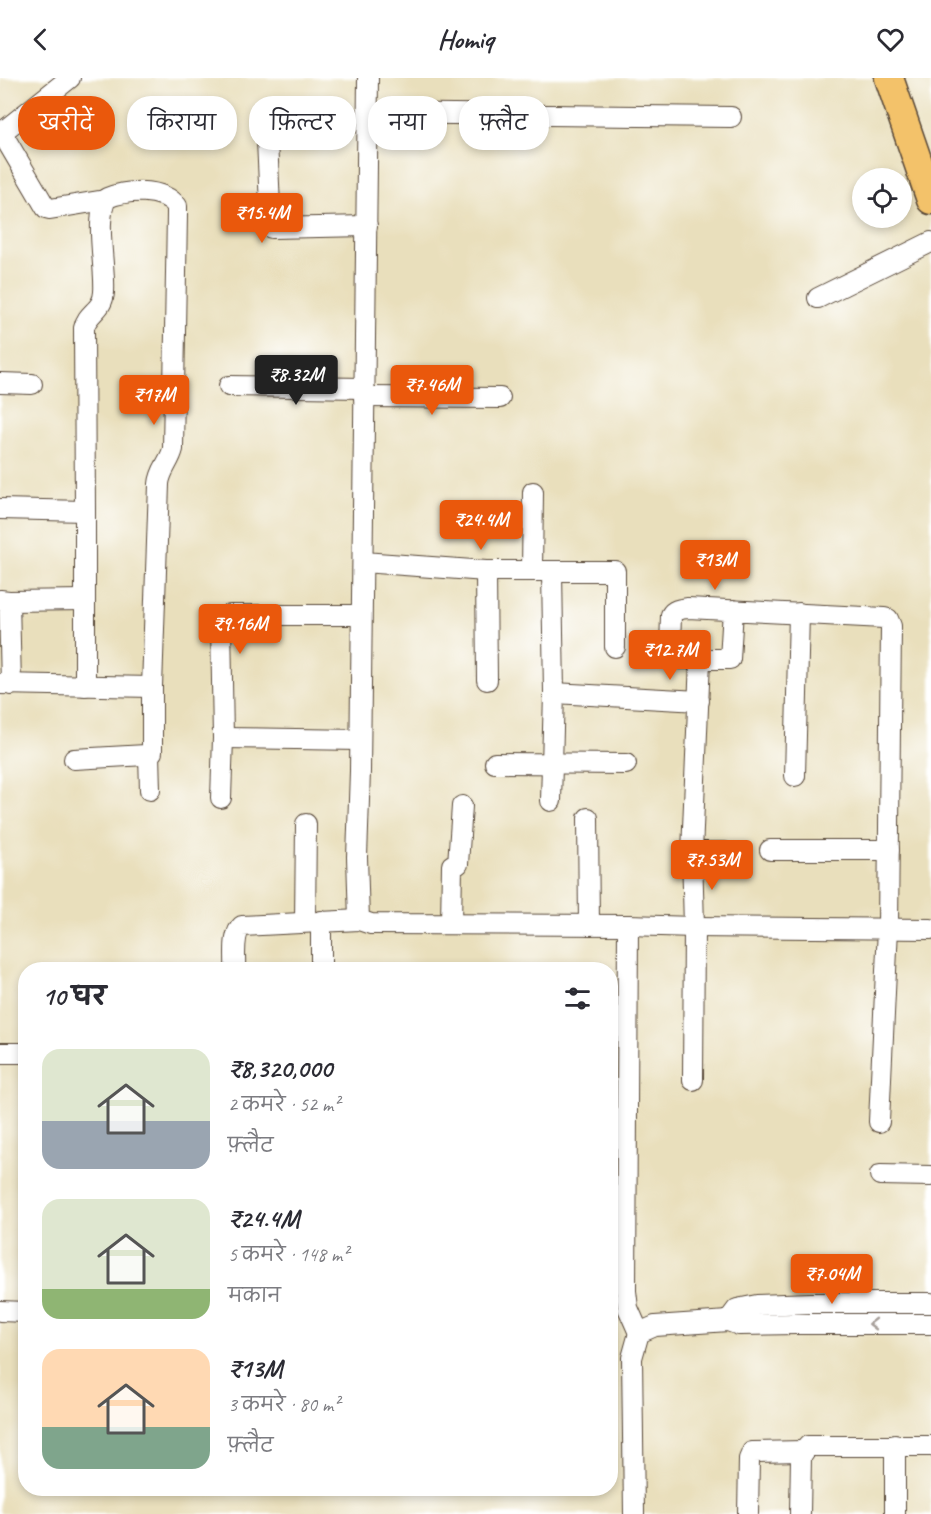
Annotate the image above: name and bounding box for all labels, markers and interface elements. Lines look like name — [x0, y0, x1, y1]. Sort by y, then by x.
text: Homiq — [437, 22, 494, 56]
icon: back — [24, 23, 57, 56]
icon: heart — [874, 23, 907, 56]
chip: खरीदें — [18, 96, 115, 150]
chip: किराया — [127, 96, 237, 150]
chip: फ़िल्टर — [249, 96, 356, 150]
chip: नया — [368, 96, 447, 150]
chip: फ़्लैट — [459, 96, 549, 150]
map controls — [852, 168, 912, 228]
button: locate — [852, 168, 912, 228]
pin: ₹15.4M — [213, 193, 311, 244]
text: ₹15.4M — [235, 200, 289, 225]
pin: ₹8.32M — [247, 355, 345, 406]
text: ₹8.32M — [269, 362, 323, 387]
pin: ₹7.46M — [383, 365, 481, 416]
text: ₹7.46M — [405, 372, 459, 397]
pin: ₹17M — [118, 375, 190, 426]
text: ₹17M — [133, 382, 175, 407]
pin: ₹24.4M — [432, 500, 530, 551]
text: ₹24.4M — [454, 507, 508, 532]
pin: ₹13M — [679, 540, 751, 591]
text: ₹13M — [694, 547, 736, 572]
pin: ₹9.16M — [191, 604, 289, 655]
text: ₹9.16M — [213, 611, 267, 636]
pin: ₹12.7M — [621, 630, 719, 681]
text: ₹12.7M — [643, 637, 697, 662]
pin: ₹7.53M — [663, 840, 761, 891]
text: ₹7.53M — [685, 847, 739, 872]
text: 10 घर — [42, 980, 106, 1013]
icon: filters — [561, 982, 594, 1015]
text: ₹8,320,000 — [228, 1052, 332, 1085]
icon: home — [90, 1073, 162, 1145]
text: 2 कमरे · 52 m² — [228, 1092, 339, 1117]
text: फ़्लैट — [228, 1133, 274, 1158]
text: ₹24.4M — [228, 1202, 299, 1235]
icon: home — [90, 1223, 162, 1295]
text: 5 कमरे · 148 m² — [228, 1242, 348, 1267]
pin: ₹7.04M — [783, 1254, 881, 1305]
text: ₹7.04M — [805, 1261, 859, 1286]
text: मकान — [228, 1283, 281, 1308]
one-way arrow — [868, 1318, 877, 1330]
text: ₹13M — [228, 1352, 282, 1385]
icon: home — [90, 1373, 162, 1445]
text: 3 कमरे · 80 m² — [228, 1392, 339, 1417]
text: फ़्लैट — [228, 1433, 274, 1458]

